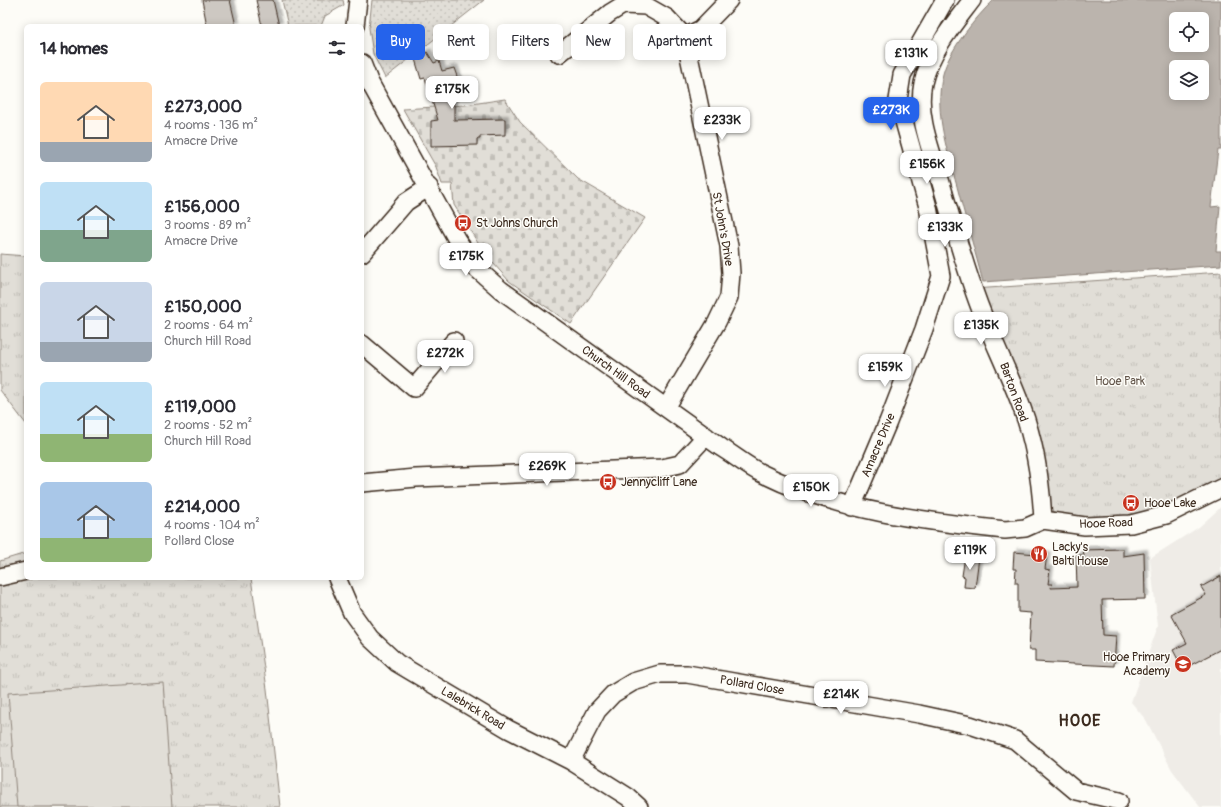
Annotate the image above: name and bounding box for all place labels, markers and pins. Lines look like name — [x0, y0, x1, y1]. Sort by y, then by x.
pin: £131K — [883, 40, 939, 74]
pin: £175K — [424, 76, 480, 110]
pin: £273K — [863, 97, 919, 131]
pin: £233K — [694, 107, 750, 141]
pin: £156K — [899, 151, 955, 185]
bus stop icon: St Johns Church — [453, 213, 473, 233]
pin: £133K — [917, 214, 973, 248]
place label: St Johns Church — [476, 216, 558, 231]
pin: £175K — [438, 243, 494, 277]
pin: £135K — [953, 312, 1009, 346]
pin: £272K — [417, 340, 473, 374]
pin: £159K — [857, 354, 913, 388]
pin: £269K — [519, 453, 575, 487]
bus stop icon: Jennycliff Lane — [598, 472, 618, 492]
pin: £150K — [783, 474, 839, 508]
place label: Jennycliff Lane — [621, 475, 697, 490]
bus stop icon: Hooe Lake — [1121, 493, 1141, 513]
place label: Hooe Lake — [1144, 496, 1196, 511]
pin: £119K — [942, 537, 998, 571]
place label: Lacky's Balti House — [1052, 540, 1108, 569]
restaurant icon: Lacky's Balti House — [1029, 544, 1049, 564]
place label: Hooe Primary Academy — [1103, 650, 1170, 679]
school or university icon: Hooe Primary Academy — [1173, 654, 1193, 674]
pin: £214K — [813, 681, 869, 715]

